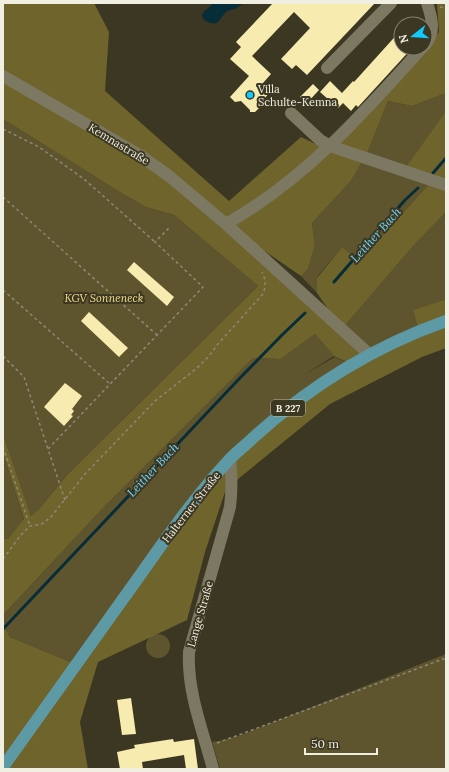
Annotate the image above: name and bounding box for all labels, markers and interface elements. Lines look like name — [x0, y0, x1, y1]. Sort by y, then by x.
north arrow — [393, 16, 433, 56]
text: N — [395, 32, 411, 45]
place label: Villa Schulte-Kemna — [257, 82, 337, 109]
marker: Villa Schulte-Kemna — [245, 90, 255, 100]
street label: Kemnastraße — [86, 120, 152, 168]
water label: Leither Bach — [347, 204, 404, 265]
park label: KGV Sonneneck — [65, 291, 144, 305]
road number: B 227 — [271, 400, 305, 416]
water label: Leither Bach — [124, 439, 182, 500]
street label: Halterner Straße — [159, 469, 223, 545]
street label: Lange Straße — [184, 579, 216, 649]
scale bar — [305, 730, 377, 756]
text: 50 m — [311, 736, 339, 751]

